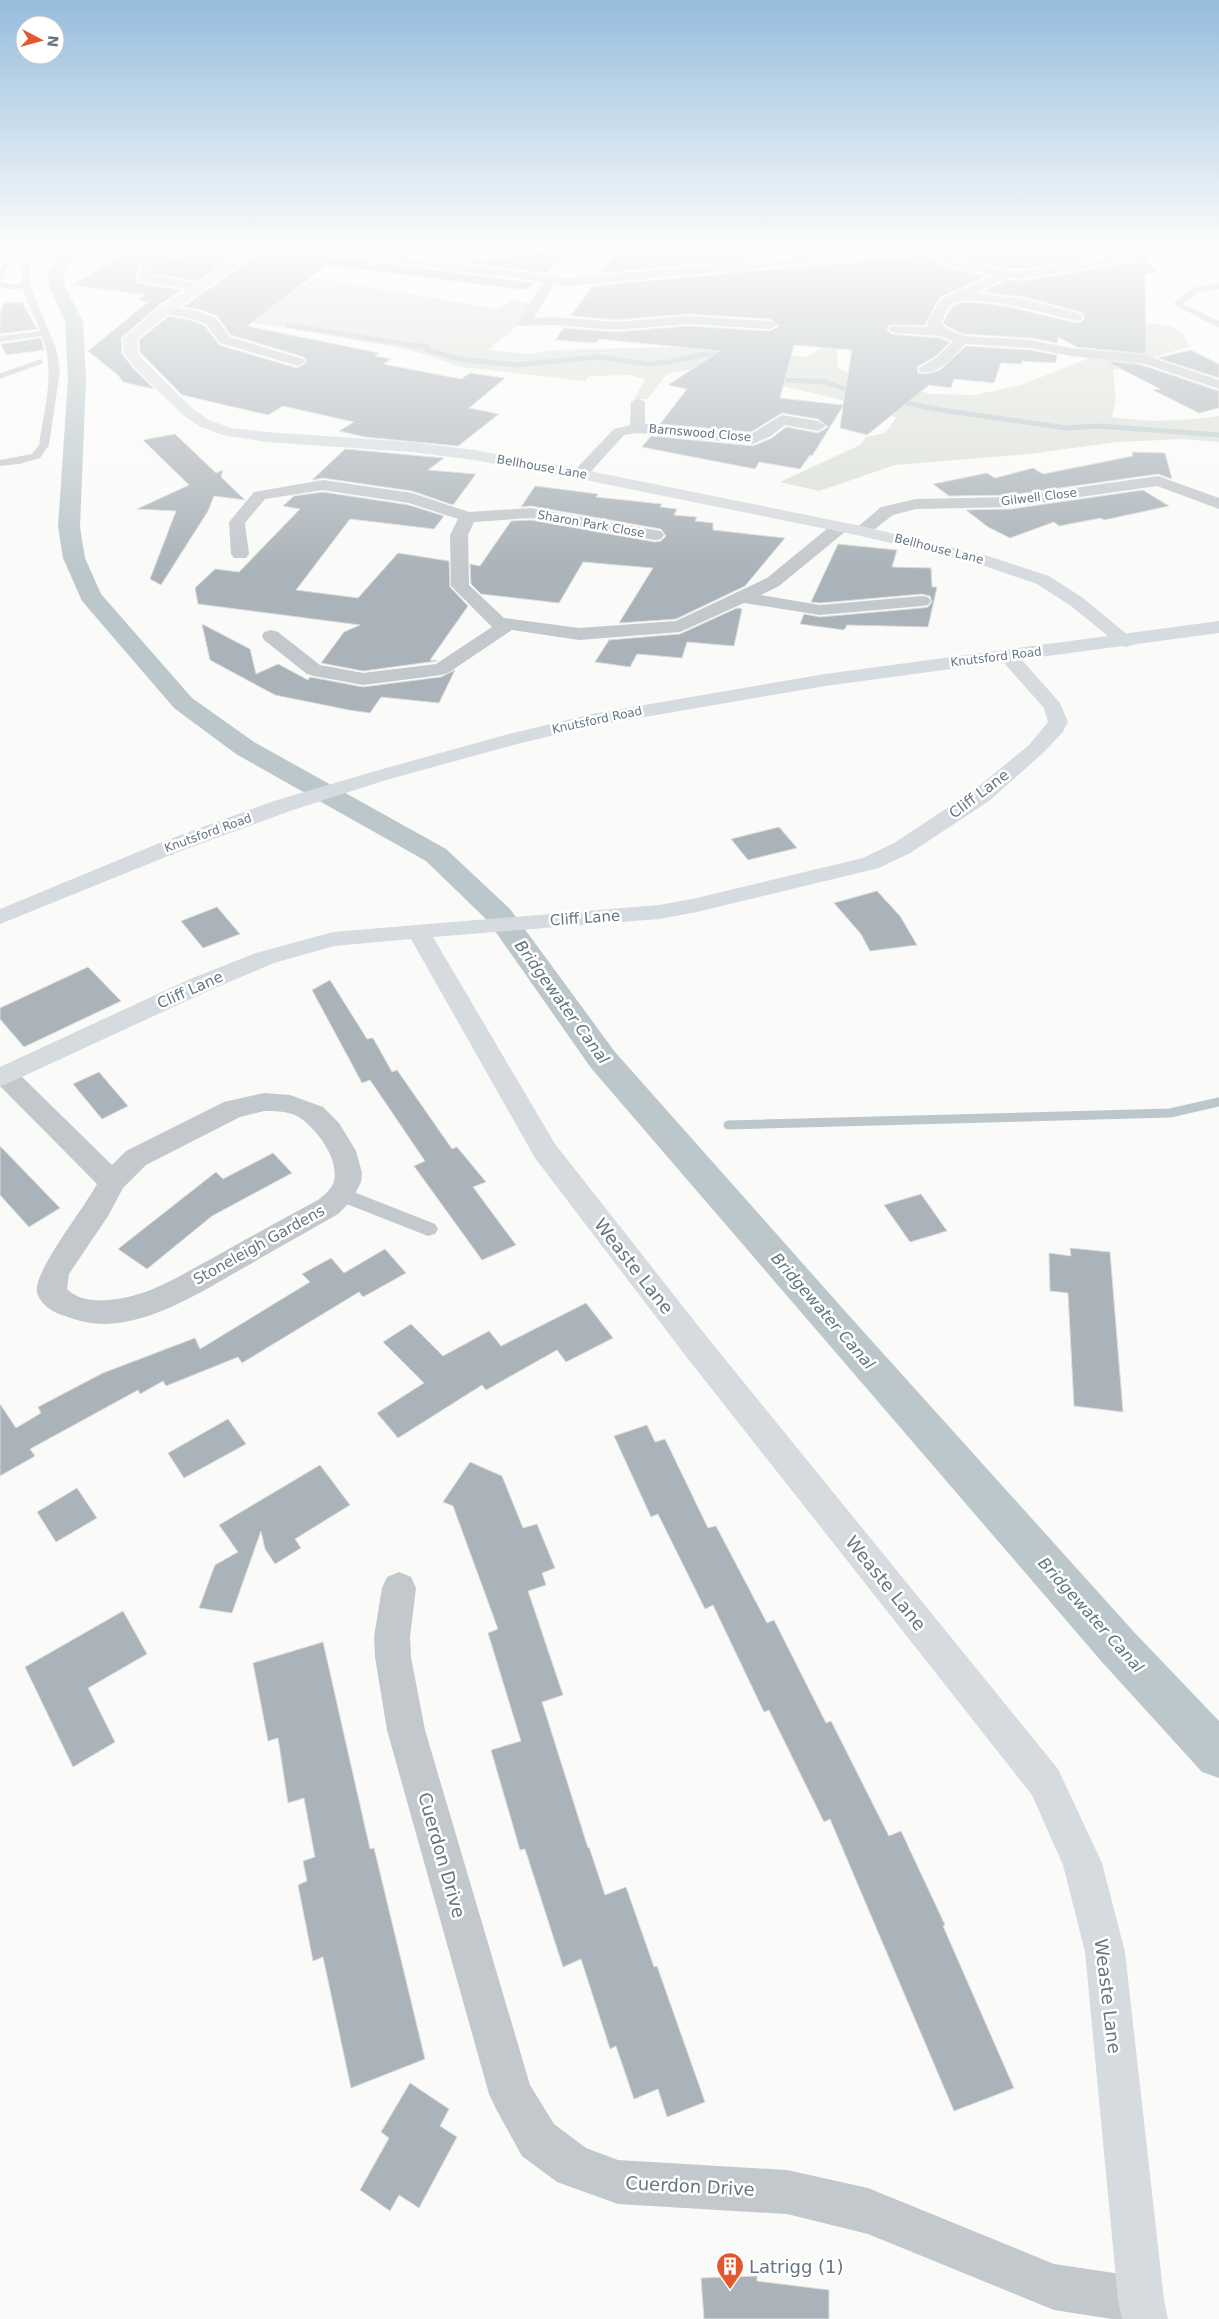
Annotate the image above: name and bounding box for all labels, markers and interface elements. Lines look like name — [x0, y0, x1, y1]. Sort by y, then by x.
north arrow — [15, 15, 65, 65]
text: N — [44, 35, 61, 48]
street label: Barnswood Close — [648, 422, 752, 444]
street label: Bellhouse Lane — [496, 452, 588, 482]
street label: Gilwell Close — [1000, 485, 1078, 509]
street label: Sharon Park Close — [536, 508, 646, 540]
street label: Bellhouse Lane — [893, 531, 985, 567]
street label: Knutsford Road — [950, 644, 1042, 670]
street label: Knutsford Road — [551, 704, 643, 736]
street label: Cliff Lane — [946, 766, 1012, 822]
street label: Knutsford Road — [162, 811, 254, 855]
street label: Cliff Lane — [549, 907, 621, 929]
water label: Bridgewater Canal — [511, 936, 614, 1068]
street label: Cliff Lane — [154, 968, 226, 1012]
street label: Stoneleigh Gardens — [190, 1201, 328, 1289]
street label: Weaste Lane — [590, 1214, 678, 1318]
water label: Bridgewater Canal — [767, 1249, 879, 1374]
street label: Weaste Lane — [841, 1531, 931, 1635]
water label: Bridgewater Canal — [1034, 1554, 1148, 1677]
street label: Cuerdon Drive — [414, 1790, 470, 1920]
street label: Weaste Lane — [1091, 1937, 1125, 2055]
street label: Cuerdon Drive — [625, 2172, 755, 2200]
building icon: Latrigg (1) — [715, 2251, 745, 2290]
place label: Latrigg (1) — [749, 2256, 844, 2277]

